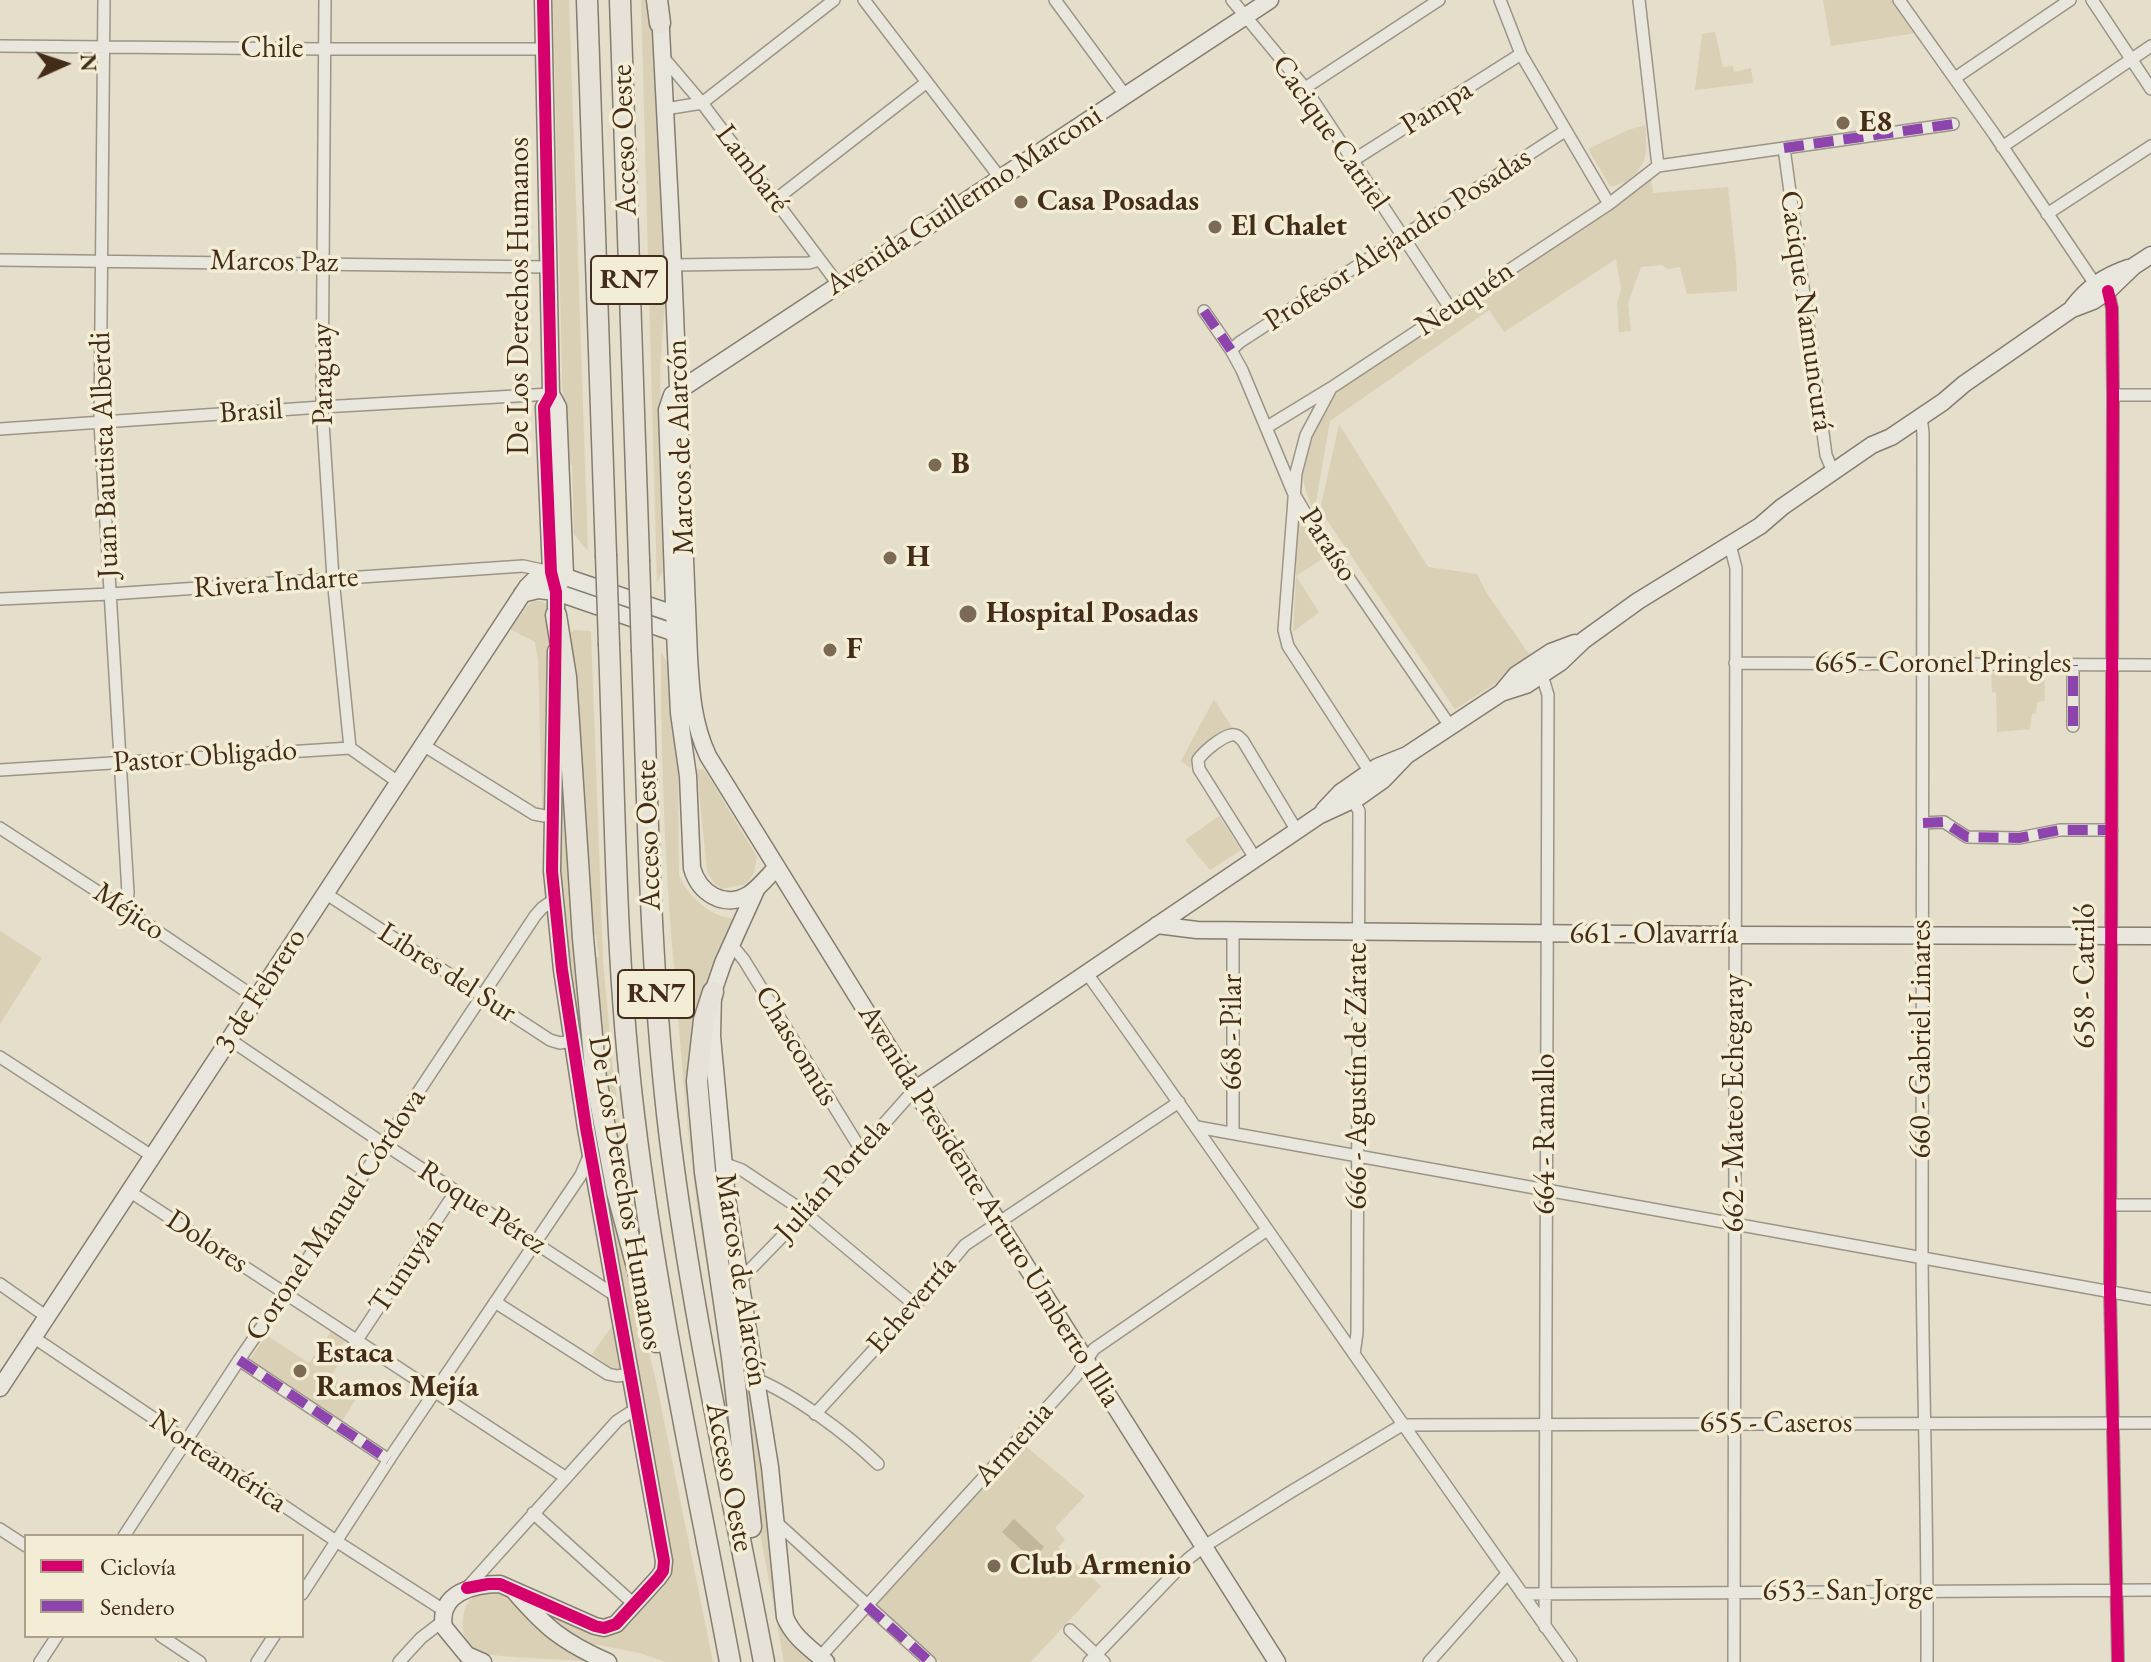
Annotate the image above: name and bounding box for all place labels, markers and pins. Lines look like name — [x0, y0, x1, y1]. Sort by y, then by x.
place label: E8 — [1859, 105, 1892, 141]
marker: E8 — [1834, 114, 1852, 132]
place label: Casa Posadas — [1037, 184, 1199, 220]
marker: Casa Posadas — [1012, 193, 1030, 211]
place label: El Chalet — [1231, 209, 1347, 245]
marker: El Chalet — [1206, 218, 1224, 236]
place label: B — [951, 447, 970, 483]
marker: B — [926, 456, 944, 474]
place label: H — [906, 540, 930, 576]
marker: H — [881, 549, 899, 567]
place label: Hospital Posadas — [986, 596, 1198, 632]
marker: Hospital Posadas — [957, 603, 979, 625]
place label: F — [846, 632, 862, 668]
marker: F — [821, 641, 839, 659]
place label: Estaca Ramos Mejía — [316, 1336, 479, 1406]
marker: Estaca Ramos Mejía — [291, 1362, 309, 1380]
place label: Club Armenio — [1010, 1548, 1191, 1584]
marker: Club Armenio — [985, 1557, 1003, 1575]

